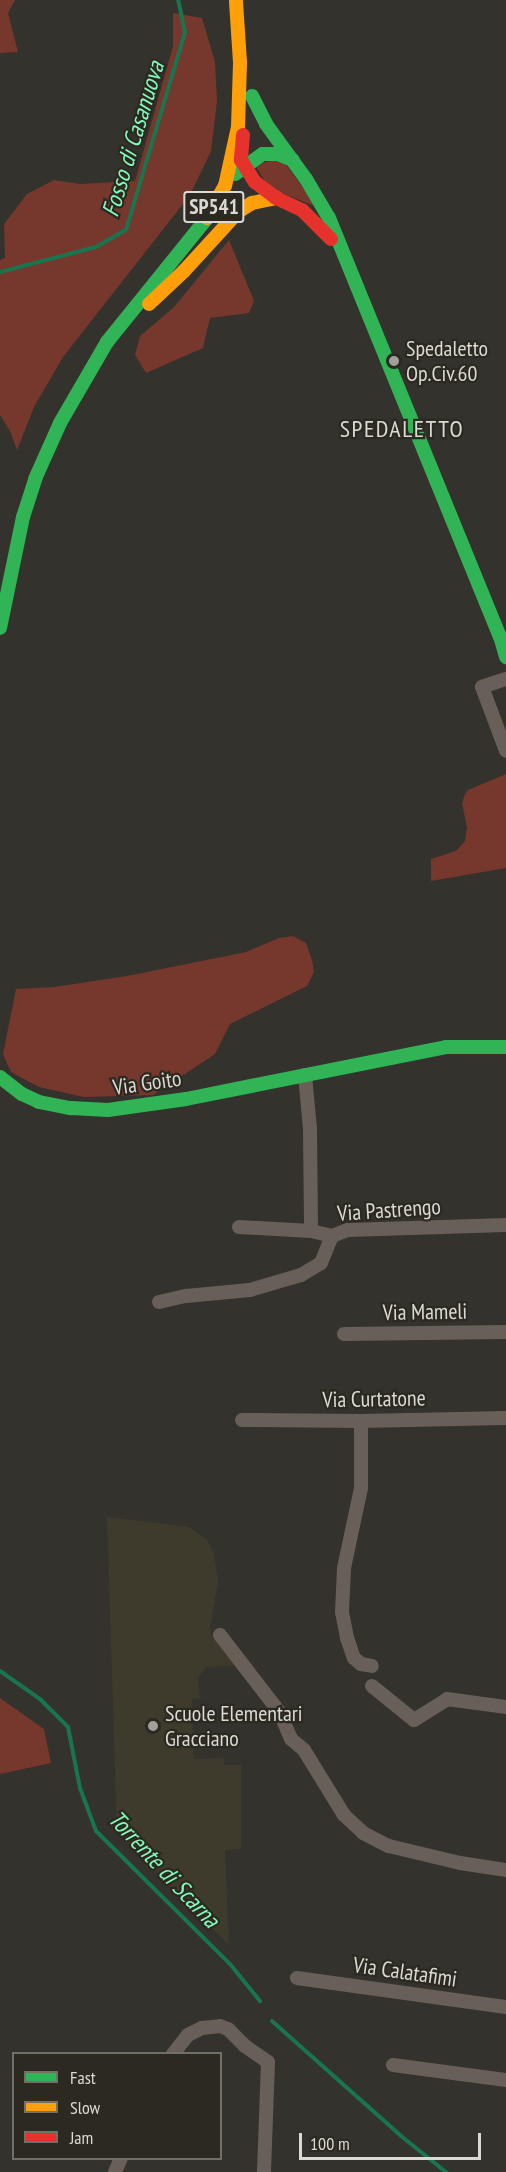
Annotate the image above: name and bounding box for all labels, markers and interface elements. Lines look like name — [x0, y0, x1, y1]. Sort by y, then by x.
water label: Fosso di Casanuova — [96, 58, 170, 220]
road number: SP541 — [182, 189, 246, 225]
place label: Spedaletto Op.Civ.60 — [406, 335, 488, 386]
marker: Spedaletto Op.Civ.60 — [387, 354, 401, 368]
district label: SPEDALETTO — [340, 415, 464, 443]
street label: Via Goito — [111, 1065, 183, 1101]
street label: Via Pastrengo — [336, 1193, 442, 1227]
street label: Via Mameli — [383, 1298, 467, 1326]
street label: Via Curtatone — [322, 1385, 426, 1413]
place label: Scuole Elementari Gracciano — [165, 1700, 303, 1752]
marker: Scuole Elementari Gracciano — [146, 1719, 160, 1733]
water label: Torrente di Scarna — [103, 1805, 225, 1933]
street label: Via Calatafimi — [351, 1952, 459, 1992]
legend — [12, 2052, 222, 2160]
text: Fast — [70, 2066, 96, 2089]
text: Slow — [70, 2096, 100, 2119]
scale bar — [302, 2121, 484, 2159]
text: Jam — [70, 2126, 93, 2149]
text: 100 m — [310, 2132, 350, 2155]

